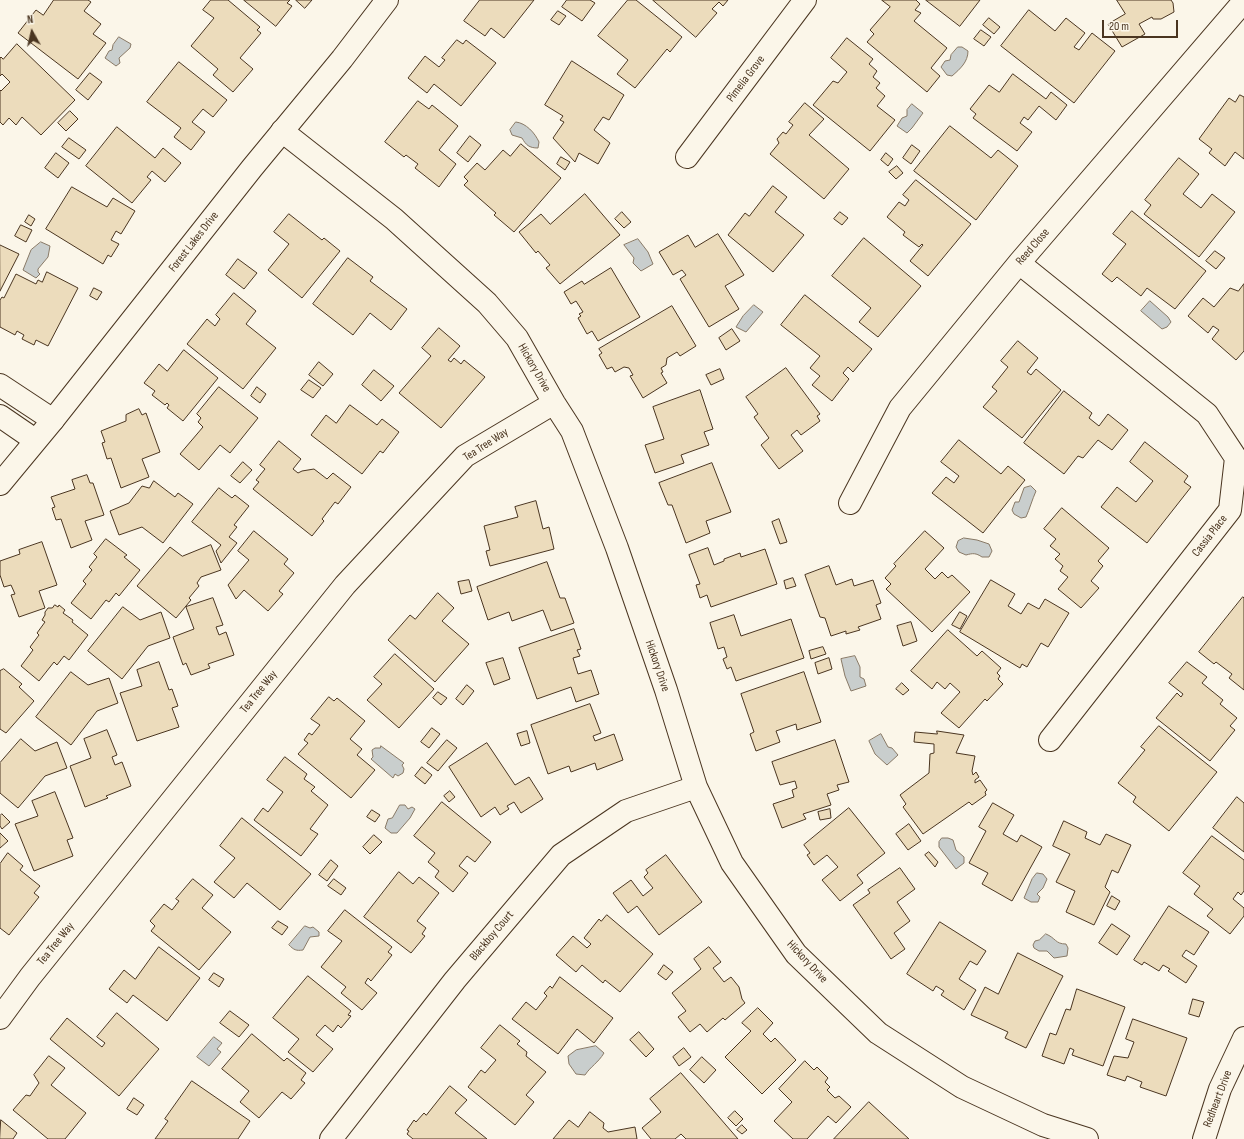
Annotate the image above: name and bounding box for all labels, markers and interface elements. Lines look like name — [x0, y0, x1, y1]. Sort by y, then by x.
north arrow — [12, 12, 52, 52]
scale bar — [1104, 12, 1180, 38]
text: N — [26, 13, 34, 26]
text: 20 m — [1109, 19, 1129, 34]
street label: Pimelia Grove — [724, 53, 768, 105]
street label: Forest Lakes Drive — [166, 209, 222, 275]
street label: Reed Close — [1013, 226, 1053, 268]
street label: Hickory Drive — [514, 341, 554, 395]
street label: Tea Tree Way — [461, 425, 511, 465]
street label: Cassia Place — [1189, 512, 1231, 560]
street label: Hickory Drive — [641, 638, 673, 694]
street label: Tea Tree Way — [237, 668, 281, 716]
street label: Blackboy Court — [467, 908, 517, 964]
street label: Tea Tree Way — [34, 920, 78, 968]
street label: Hickory Drive — [783, 938, 831, 986]
street label: Redheart Drive — [1201, 1068, 1235, 1130]

